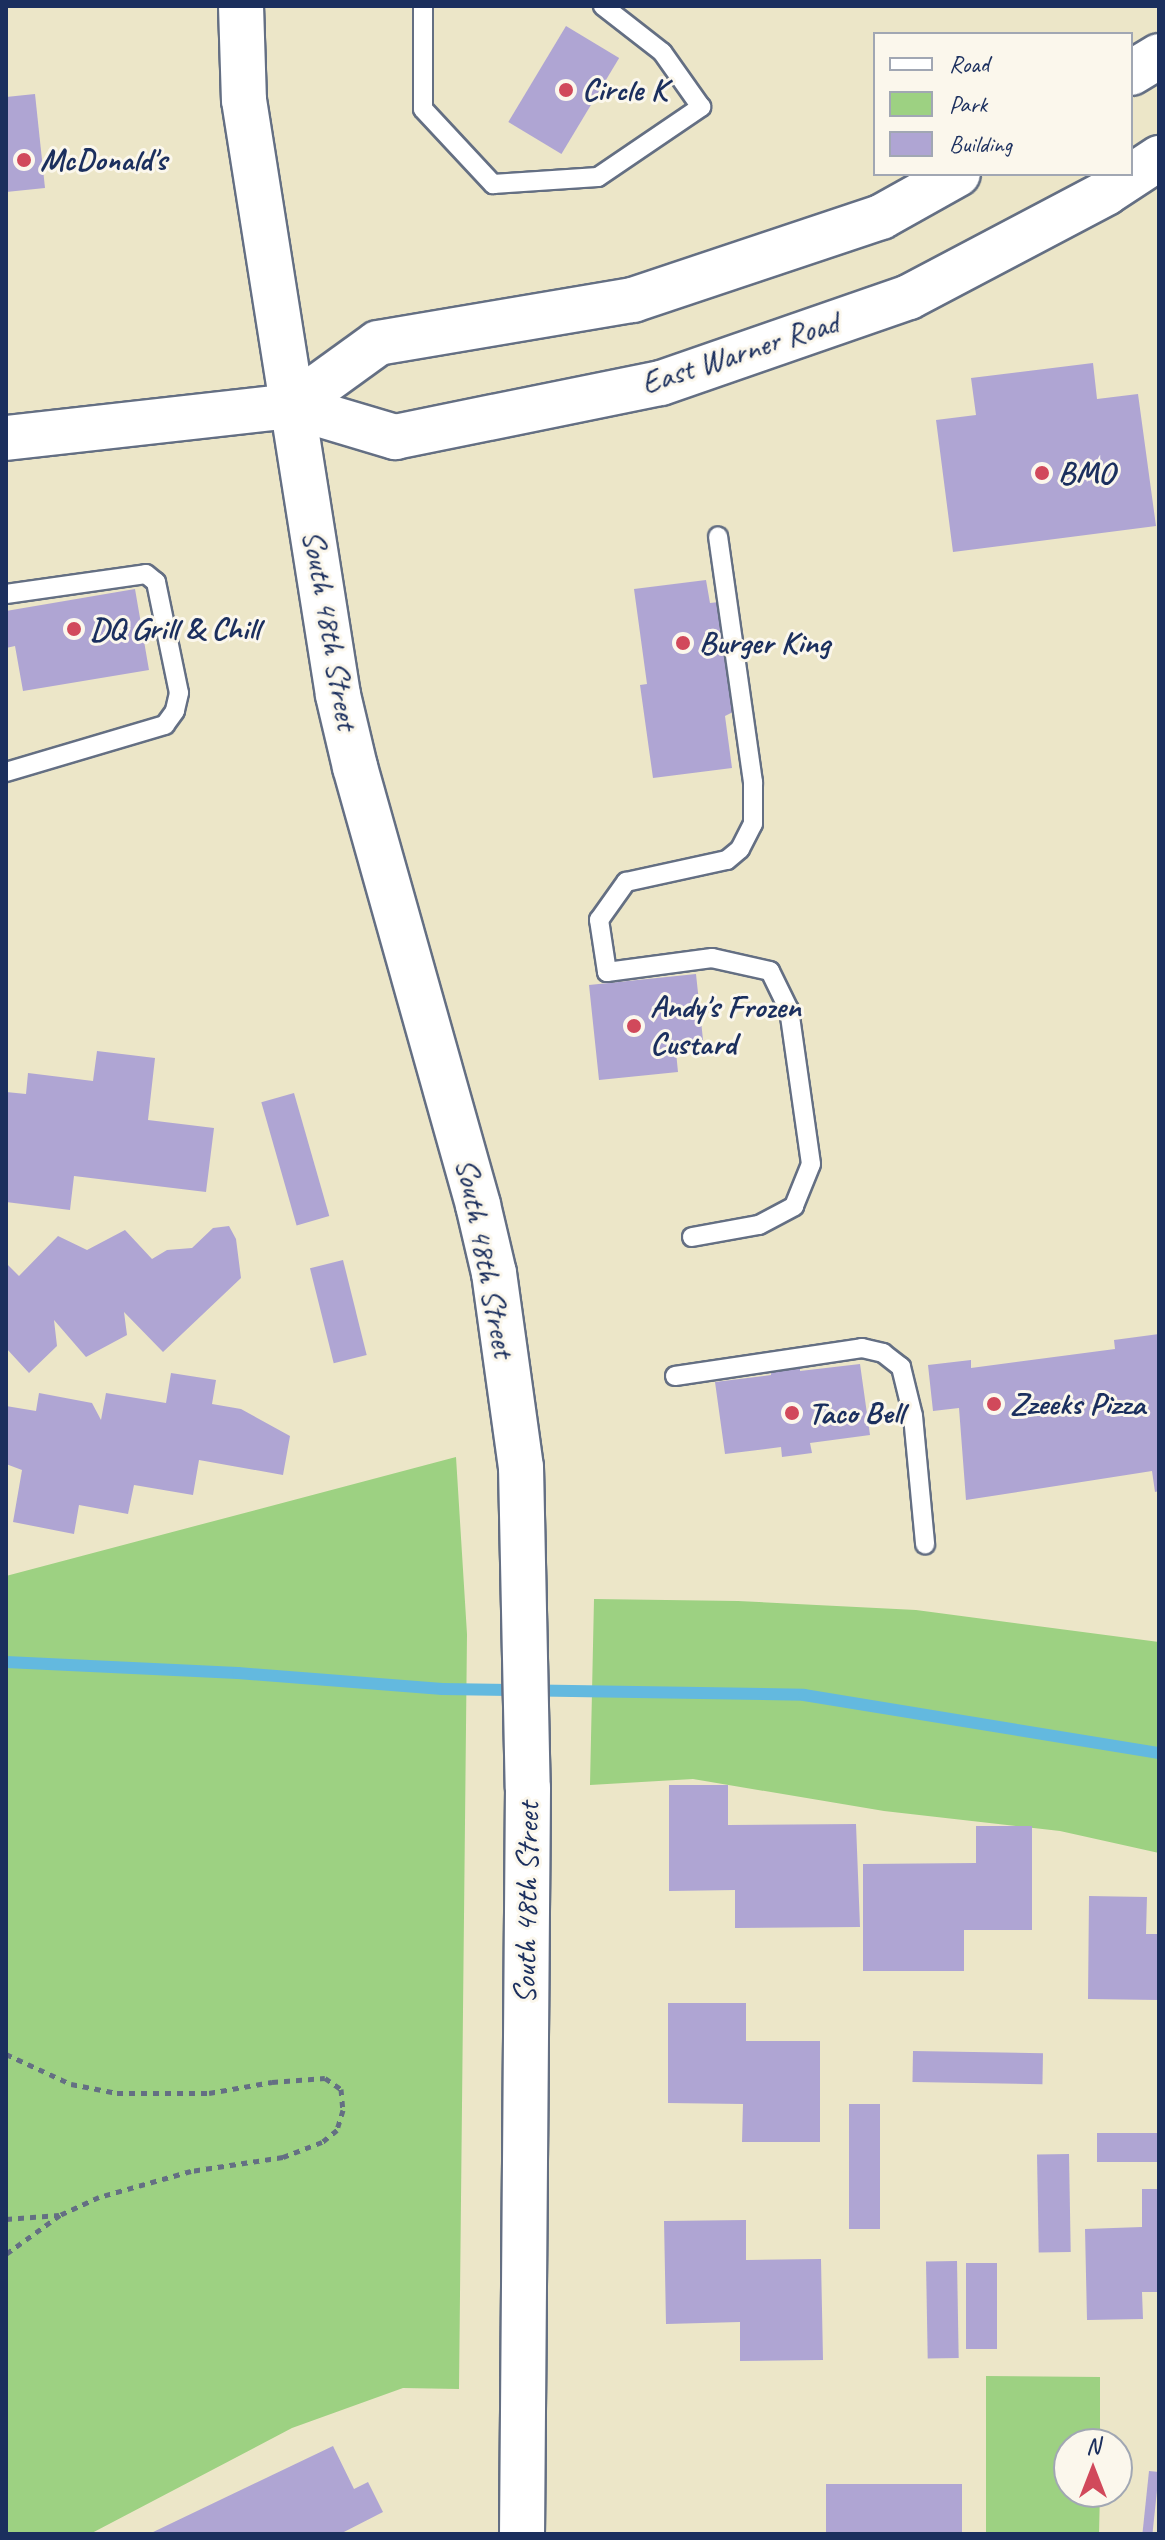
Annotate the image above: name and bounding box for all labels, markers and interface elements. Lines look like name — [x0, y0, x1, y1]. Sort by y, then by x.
legend — [873, 32, 1133, 176]
text: Road — [949, 49, 989, 79]
place label: Circle K — [582, 71, 667, 109]
marker: Circle K — [557, 81, 575, 99]
text: Park — [949, 89, 987, 119]
text: Building — [949, 129, 1012, 159]
place label: McDonald's — [40, 141, 167, 179]
marker: McDonald's — [15, 151, 33, 169]
street label: East Warner Road — [636, 303, 844, 403]
place label: BMO — [1058, 454, 1114, 492]
marker: BMO — [1033, 464, 1051, 482]
street label: South 48th Street — [294, 527, 366, 733]
place label: DQ Grill & Chill — [90, 610, 259, 648]
marker: DQ Grill & Chill — [65, 620, 83, 638]
place label: Burger King — [699, 624, 830, 662]
marker: Burger King — [674, 634, 692, 652]
place label: Andy's Frozen Custard — [650, 989, 800, 1064]
marker: Andy's Frozen Custard — [625, 1017, 643, 1035]
street label: South 48th Street — [447, 1155, 523, 1361]
place label: Zzeeks Pizza — [1010, 1385, 1144, 1423]
place label: Taco Bell — [808, 1394, 904, 1432]
marker: Zzeeks Pizza — [985, 1395, 1003, 1413]
marker: Taco Bell — [783, 1404, 801, 1422]
street label: South 48th Street — [506, 1801, 548, 2005]
north arrow — [1053, 2428, 1133, 2508]
text: N — [1086, 2432, 1100, 2460]

